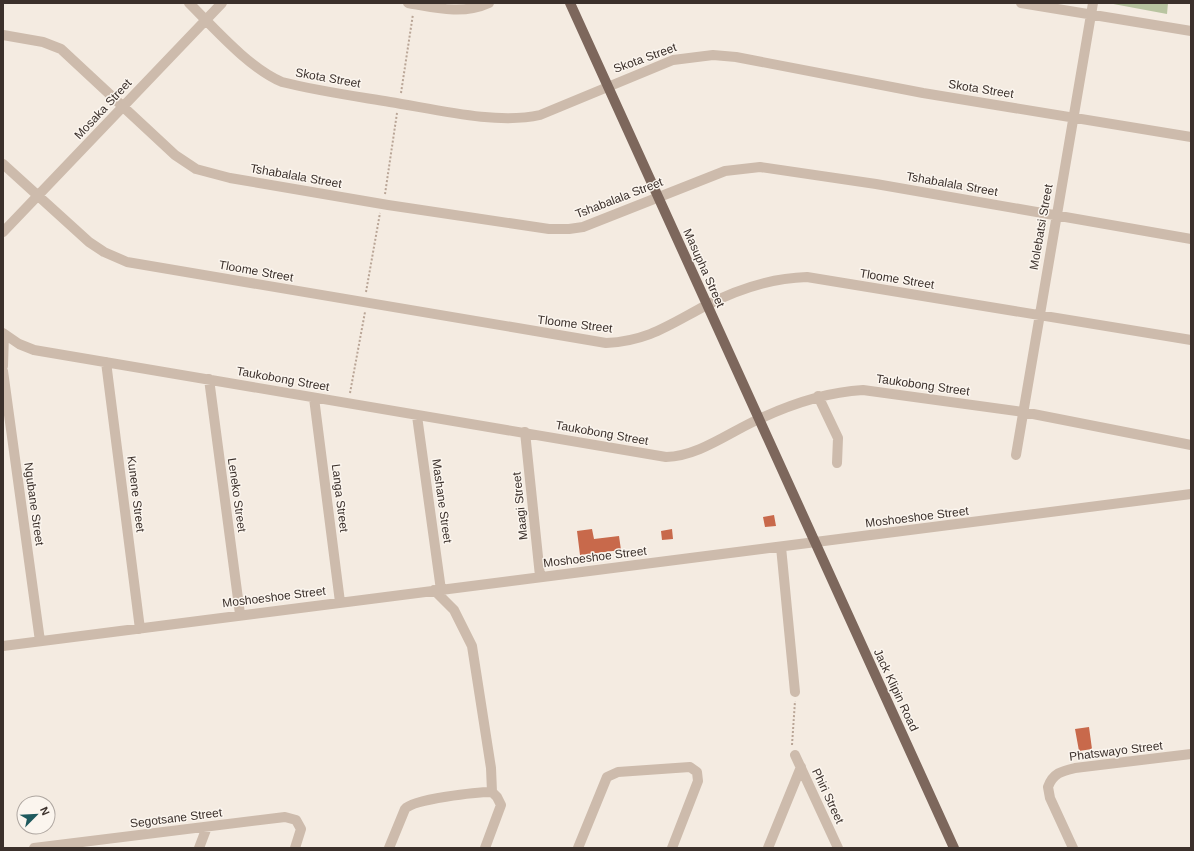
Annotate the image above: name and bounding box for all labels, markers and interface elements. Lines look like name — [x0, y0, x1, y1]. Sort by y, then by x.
street label: Skota Street — [612, 40, 679, 76]
street label: Skota Street — [294, 65, 362, 91]
street label: Mosaka Street — [71, 75, 135, 142]
street label: Skota Street — [947, 77, 1015, 101]
street label: Tshabalala Street — [249, 161, 344, 191]
street label: Tshabalala Street — [905, 169, 1000, 199]
street label: Tshabalala Street — [573, 175, 665, 221]
street label: Molebatsi Street — [1027, 182, 1056, 271]
street label: Masupha Street — [680, 226, 728, 310]
street label: Tloome Street — [218, 258, 295, 285]
street label: Tloome Street — [859, 266, 936, 292]
street label: Tloome Street — [537, 312, 614, 336]
street label: Taukobong Street — [235, 364, 331, 394]
street label: Taukobong Street — [875, 372, 971, 399]
street label: Taukobong Street — [554, 418, 650, 448]
street label: Kunene Street — [124, 455, 148, 534]
street label: Leneko Street — [225, 457, 249, 534]
street label: Mashane Street — [429, 458, 455, 545]
street label: Ngubane Street — [21, 461, 47, 547]
street label: Langa Street — [329, 463, 351, 534]
street label: Maagi Street — [509, 471, 531, 541]
street label: Moshoeshoe Street — [865, 504, 970, 530]
street label: Moshoeshoe Street — [543, 544, 648, 570]
street label: Moshoeshoe Street — [222, 584, 327, 610]
street label: Jack Klipin Road — [871, 647, 921, 733]
street label: Phatswayo Street — [1068, 738, 1164, 764]
street label: Phiri Street — [809, 766, 847, 826]
north arrow — [16, 795, 56, 835]
text: N — [38, 805, 52, 817]
street label: Segotsane Street — [129, 805, 224, 831]

